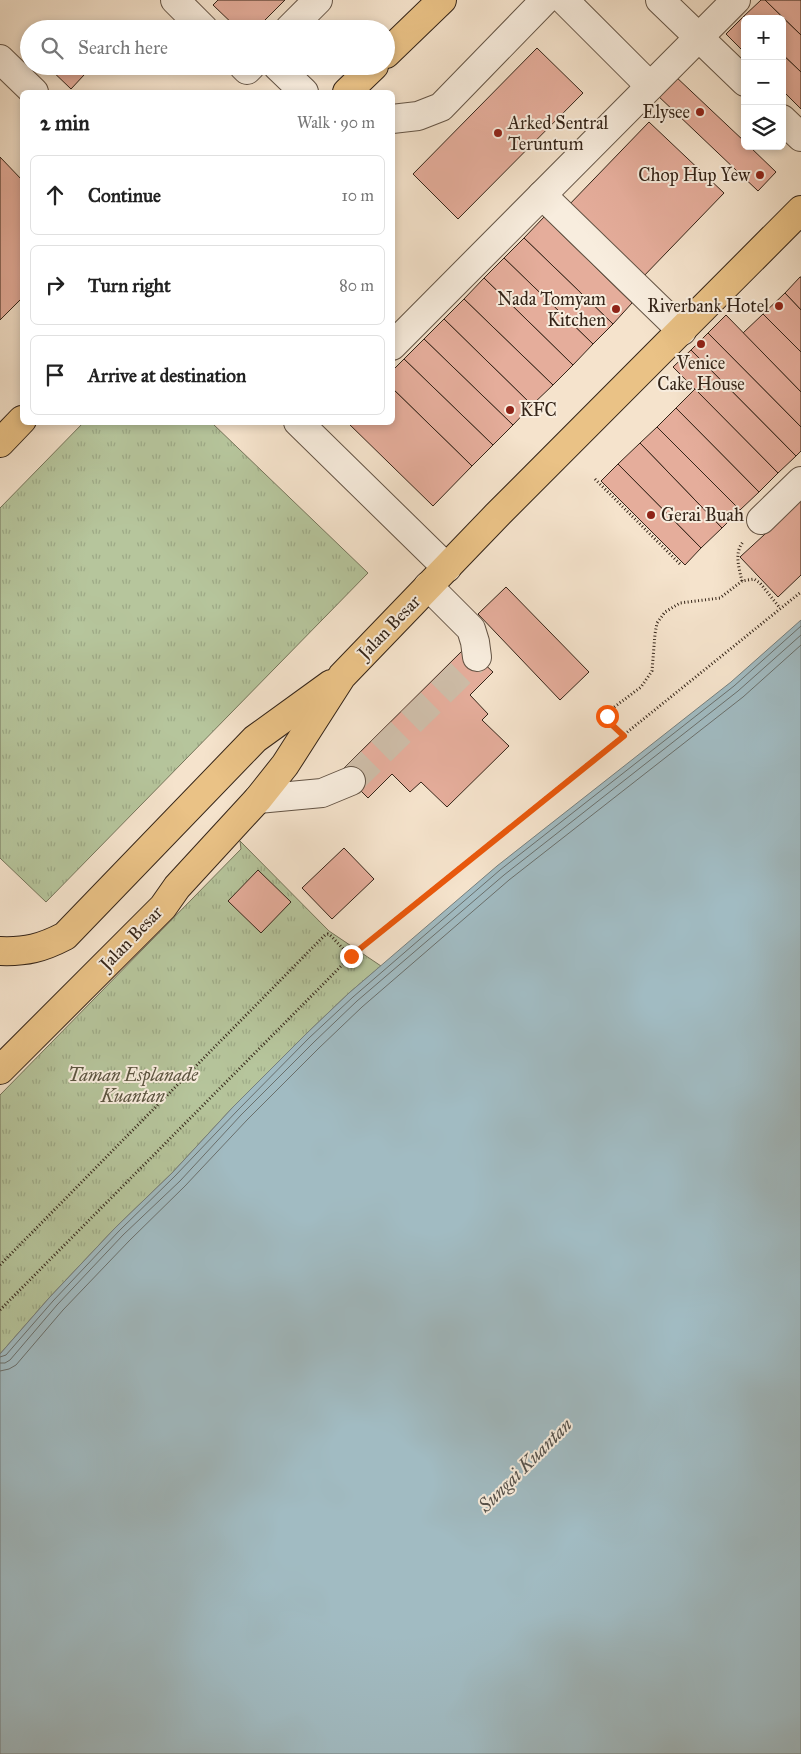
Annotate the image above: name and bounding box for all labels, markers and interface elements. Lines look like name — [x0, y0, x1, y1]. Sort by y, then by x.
map controls — [741, 15, 786, 150]
button: + — [741, 15, 786, 60]
search box — [20, 20, 395, 75]
icon: search — [38, 34, 66, 62]
text: Search here — [78, 36, 168, 59]
button: − — [741, 60, 786, 105]
place label: Elysee — [643, 101, 690, 123]
button: layers — [741, 105, 786, 150]
marker: Elysee — [694, 106, 706, 118]
text: 2 min — [40, 110, 90, 136]
place label: Arked Sentral Teruntum — [507, 112, 609, 155]
text: Walk · 90 m — [297, 113, 375, 132]
marker: Arked Sentral Teruntum — [492, 127, 504, 139]
place label: Chop Hup Yew — [638, 164, 750, 186]
marker: Chop Hup Yew — [754, 169, 766, 181]
icon: ahead — [41, 181, 69, 209]
text: Continue — [88, 184, 161, 207]
text: 10 m — [342, 186, 374, 205]
icon: right — [41, 271, 69, 299]
text: Turn right — [88, 274, 171, 297]
text: 80 m — [339, 276, 374, 295]
place label: Nada Tomyam Kitchen — [497, 288, 606, 331]
place label: Riverbank Hotel — [647, 295, 769, 317]
marker: Riverbank Hotel — [773, 300, 785, 312]
marker: Nada Tomyam Kitchen — [610, 303, 622, 315]
marker: Venice Cake House — [695, 338, 707, 350]
place label: Venice Cake House — [657, 352, 745, 395]
icon: arrive — [41, 361, 69, 389]
text: Arrive at destination — [88, 364, 246, 387]
place label: KFC — [520, 399, 557, 421]
marker: KFC — [504, 404, 516, 416]
place label: Gerai Buah — [661, 504, 744, 526]
marker: Gerai Buah — [645, 509, 657, 521]
street label: Jalan Besar — [352, 590, 426, 666]
route start — [596, 705, 619, 728]
street label: Jalan Besar — [94, 901, 168, 977]
route end — [340, 945, 363, 968]
park label: Taman Esplanade Kuantan — [68, 1064, 199, 1107]
water label: Sungai Kuantan — [472, 1413, 577, 1518]

